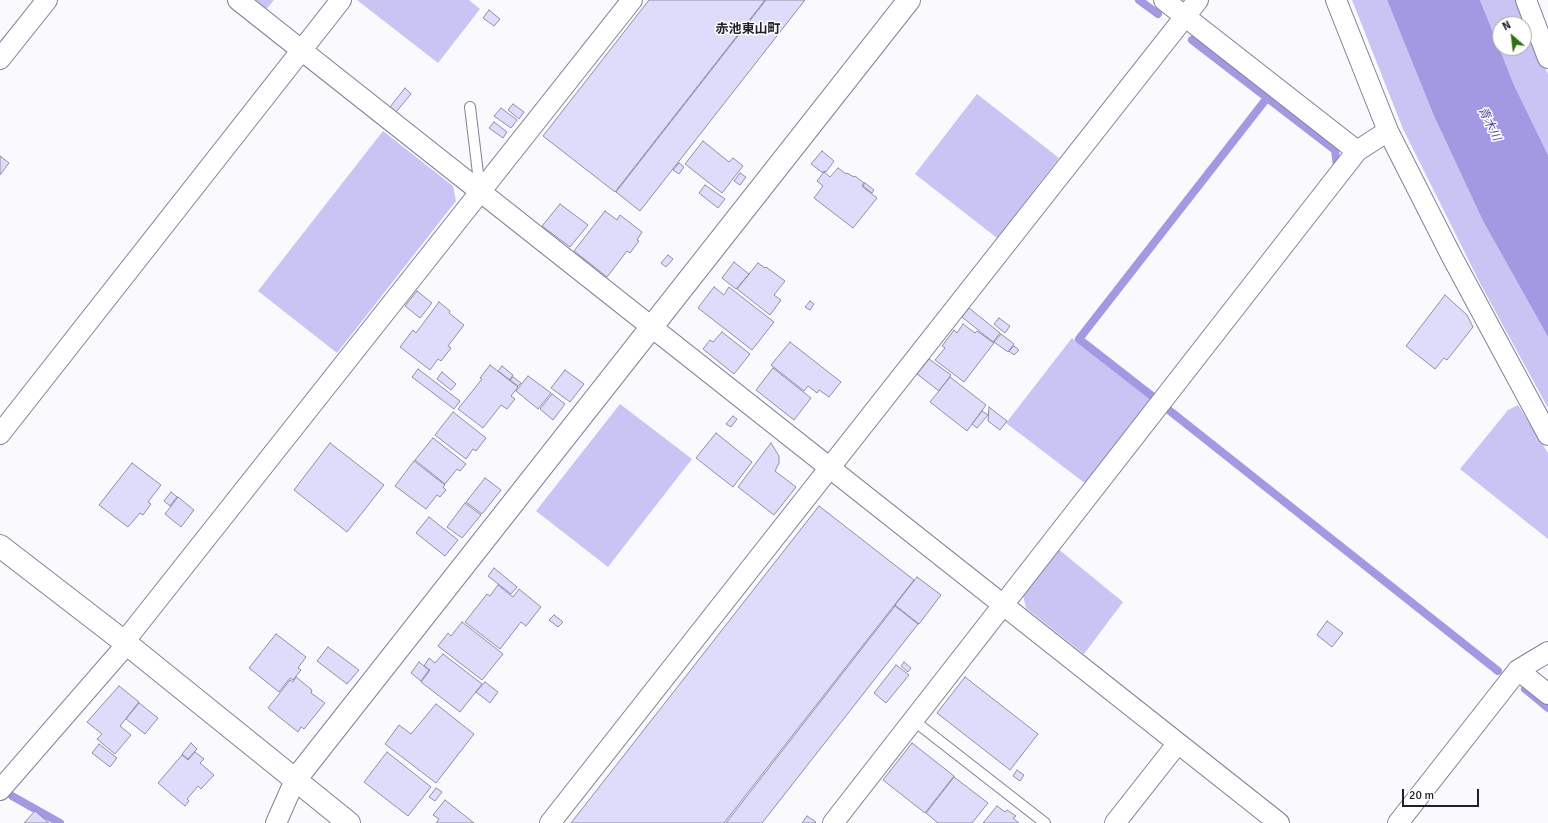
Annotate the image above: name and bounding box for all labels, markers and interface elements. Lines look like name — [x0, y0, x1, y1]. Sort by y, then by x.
north arrow — [1492, 16, 1532, 56]
text: N — [1500, 18, 1513, 33]
district label: 赤池東山町 — [716, 22, 780, 38]
water label: 青木川 — [1475, 105, 1503, 143]
scale bar — [1404, 781, 1481, 807]
text: 20 m — [1409, 788, 1434, 803]

